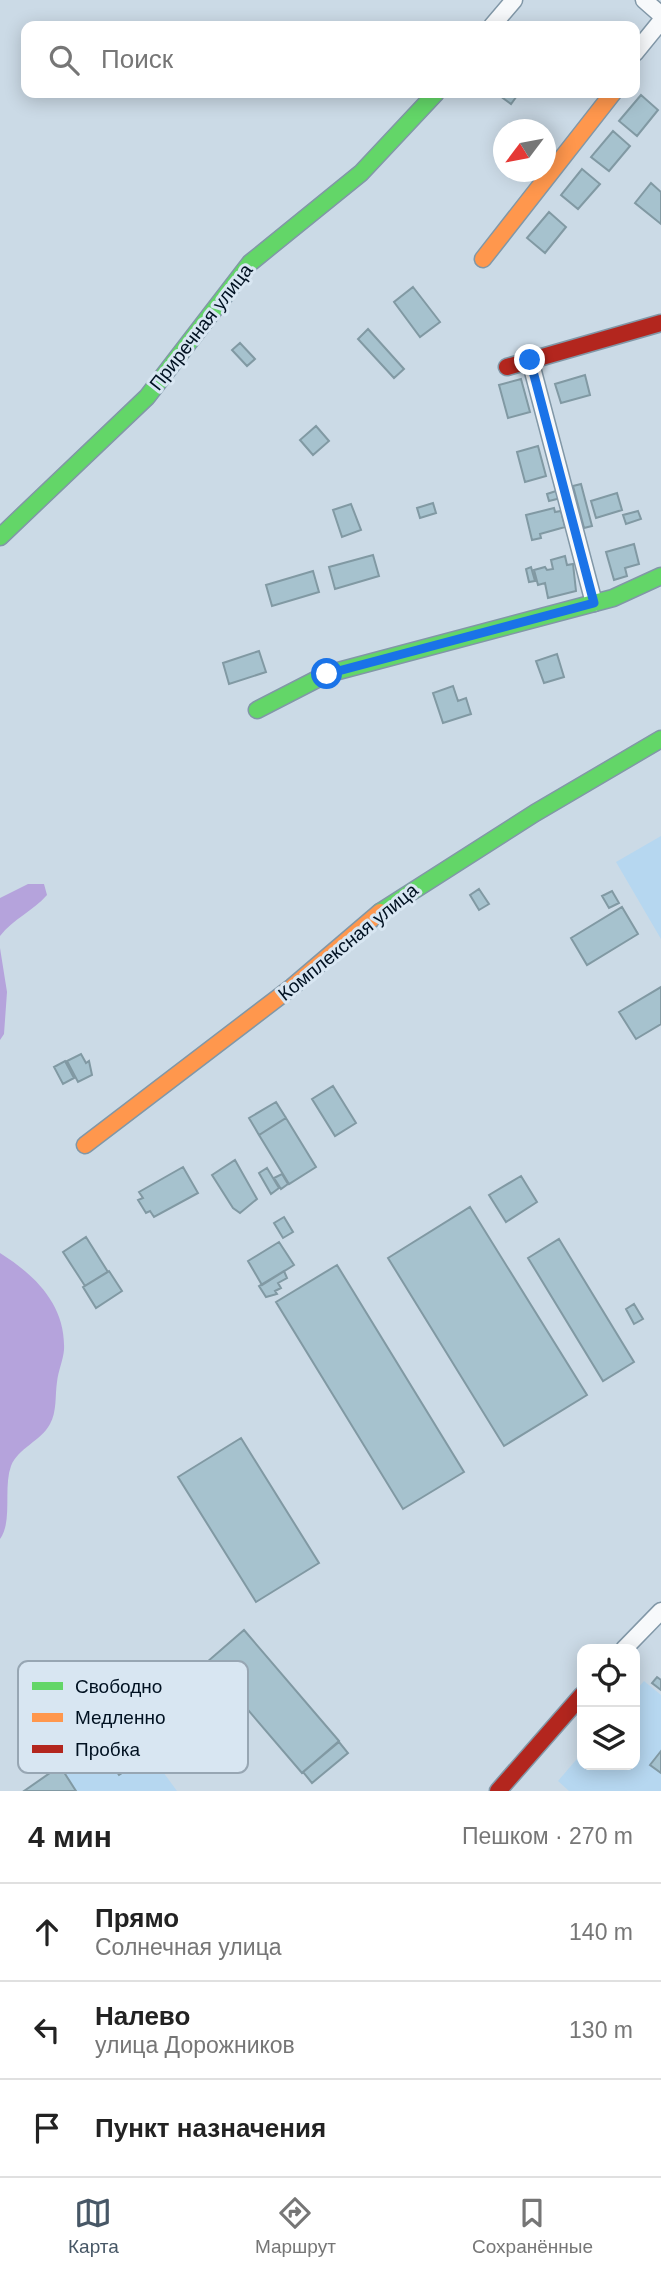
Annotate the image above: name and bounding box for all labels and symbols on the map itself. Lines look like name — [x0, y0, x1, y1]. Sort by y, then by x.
north arrow — [493, 119, 556, 182]
street label: Приречная улица — [145, 259, 257, 394]
route end — [514, 344, 545, 375]
route start — [311, 658, 342, 689]
street label: Комплексная улица — [274, 879, 422, 1005]
legend — [18, 1661, 248, 1773]
text: Свободно — [75, 1676, 162, 1697]
text: Медленно — [75, 1707, 165, 1728]
text: Пробка — [75, 1739, 140, 1760]

